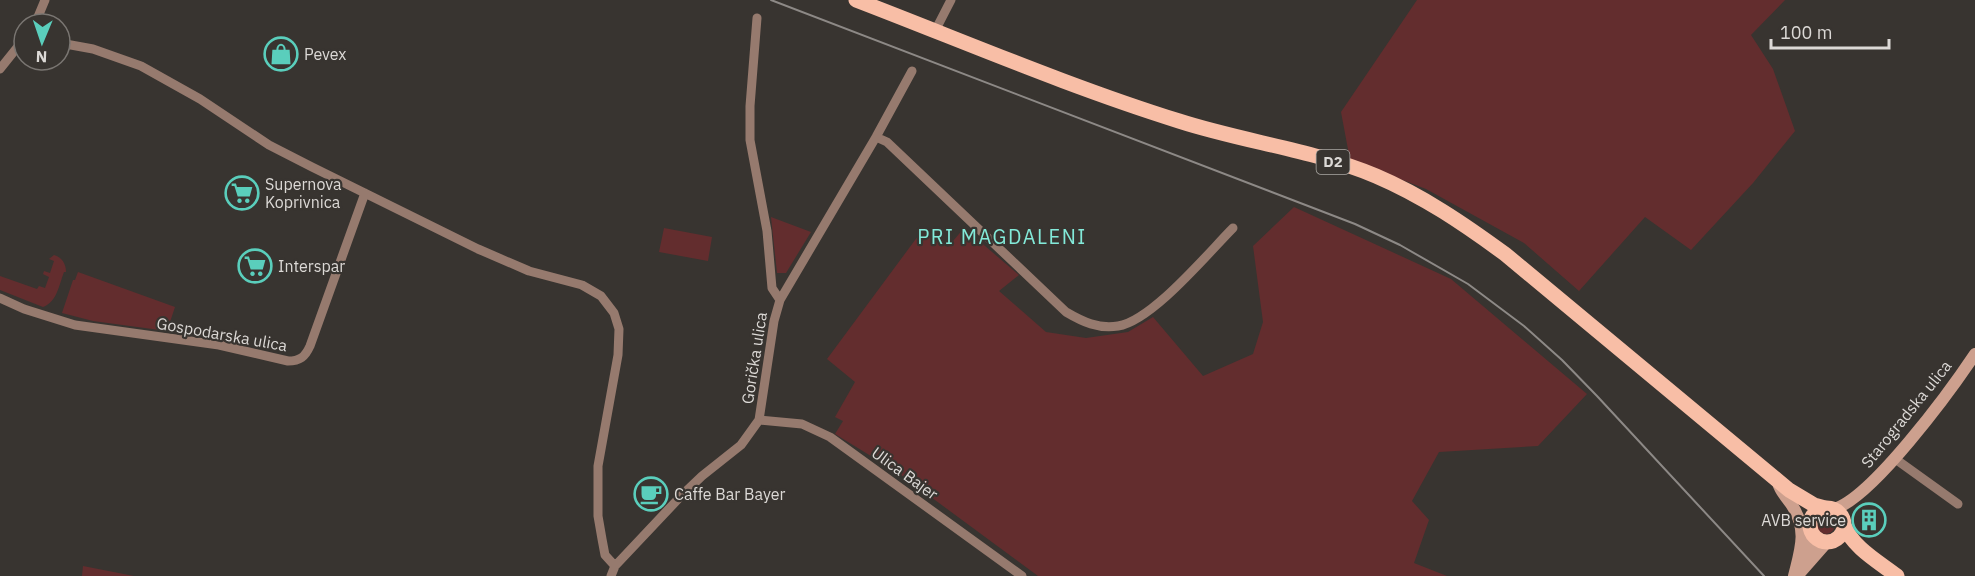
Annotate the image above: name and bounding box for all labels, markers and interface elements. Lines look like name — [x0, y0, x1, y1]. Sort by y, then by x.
north arrow — [12, 12, 72, 72]
scale bar — [1771, 12, 1890, 50]
text: 100 m — [1780, 21, 1832, 44]
shop icon: Pevex — [263, 36, 299, 72]
place label: Pevex — [304, 44, 346, 64]
text: N — [35, 47, 48, 67]
road number: D2 — [1316, 150, 1350, 174]
place label: Supernova Koprivnica — [265, 174, 342, 212]
supermarket icon: Supernova Koprivnica — [224, 175, 260, 211]
district label: PRI MAGDALENI — [917, 223, 1087, 250]
supermarket icon: Interspar — [237, 248, 273, 284]
place label: Interspar — [278, 256, 345, 276]
street label: Gorička ulica — [737, 310, 771, 405]
street label: Gospodarska ulica — [155, 313, 289, 355]
street label: Starogradska ulica — [1856, 356, 1956, 472]
street label: Ulica Bajer — [868, 442, 942, 504]
cafe icon: Caffe Bar Bayer — [633, 476, 669, 512]
place label: Caffe Bar Bayer — [674, 484, 786, 504]
building icon: AVB service — [1851, 502, 1887, 538]
place label: AVB service — [1761, 510, 1846, 530]

